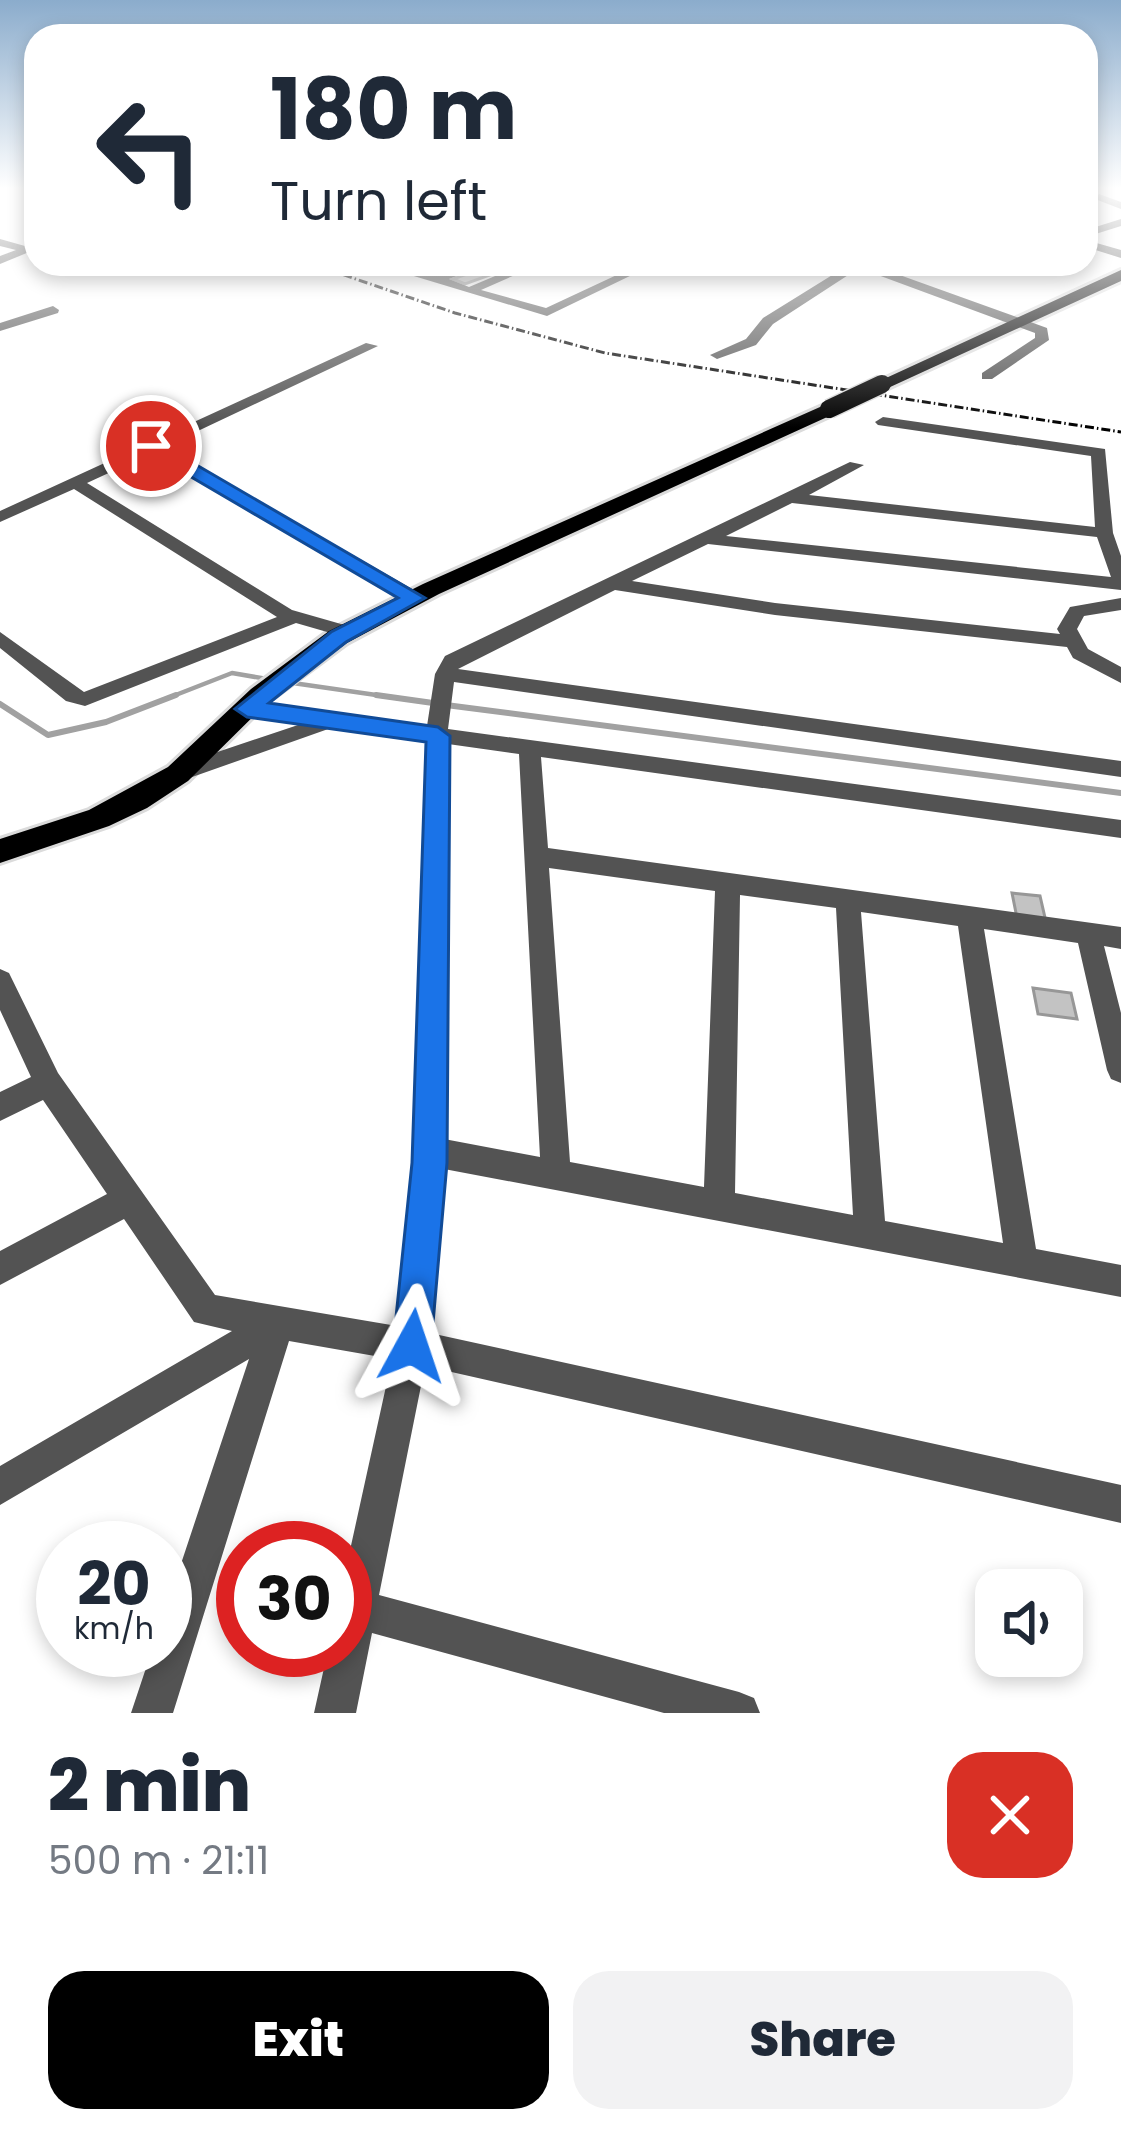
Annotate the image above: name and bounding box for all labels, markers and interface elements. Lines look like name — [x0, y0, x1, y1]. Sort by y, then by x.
text: 180 m — [270, 51, 518, 168]
icon: left — [72, 72, 228, 228]
text: Turn left — [270, 163, 487, 239]
pin — [100, 395, 202, 497]
icon: arrive — [118, 413, 184, 479]
position arrow — [349, 1283, 475, 1409]
speed limit sign: 30 — [216, 1521, 372, 1677]
text: 20 — [77, 1542, 151, 1626]
map controls — [975, 1569, 1083, 1677]
button: sound — [975, 1569, 1083, 1677]
text: km/h — [74, 1607, 154, 1650]
text: 2 min — [48, 1735, 251, 1836]
button: close — [947, 1752, 1073, 1878]
text: 500 m · 21:11 — [48, 1833, 269, 1888]
button: Exit — [48, 1971, 549, 2109]
button: Share — [573, 1971, 1073, 2109]

